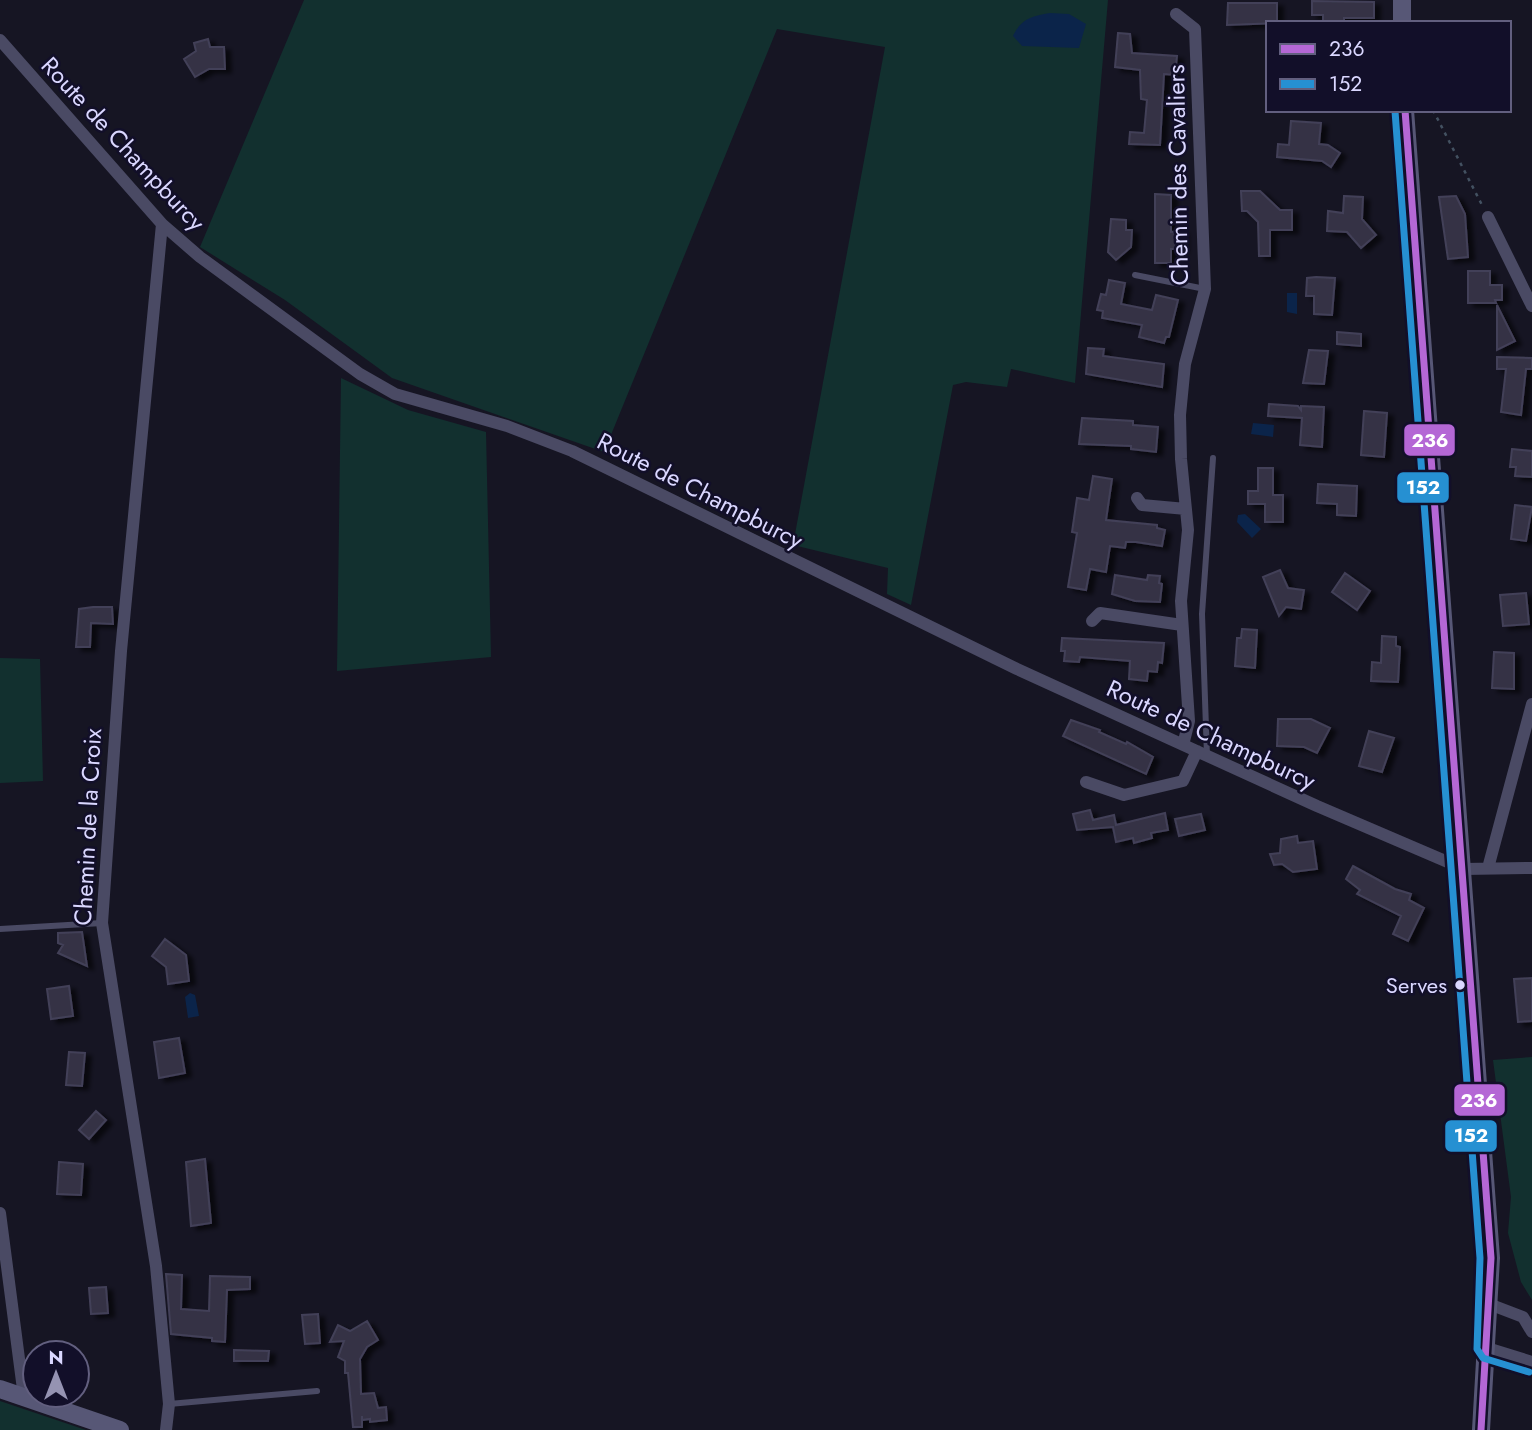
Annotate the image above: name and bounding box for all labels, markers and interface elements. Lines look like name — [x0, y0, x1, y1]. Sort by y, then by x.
legend — [1266, 21, 1511, 112]
text: 236 — [1329, 34, 1365, 64]
street label: Route de Champburcy — [33, 49, 214, 239]
street label: Chemin des Cavaliers — [1158, 64, 1197, 286]
text: 152 — [1329, 69, 1362, 99]
street label: Route de Champburcy — [591, 423, 810, 558]
line badge: 236 — [1403, 423, 1456, 457]
text: 236 — [1412, 427, 1448, 454]
line badge: 152 — [1396, 471, 1450, 504]
text: 152 — [1406, 474, 1440, 501]
street label: Route de Champburcy — [1101, 671, 1322, 799]
street label: Chemin de la Croix — [65, 727, 110, 926]
place label: Serves — [1386, 969, 1447, 1001]
marker: Serves — [1453, 978, 1467, 992]
line badge: 236 — [1453, 1083, 1506, 1117]
text: 236 — [1461, 1087, 1497, 1114]
line badge: 152 — [1444, 1119, 1498, 1153]
text: 152 — [1454, 1122, 1488, 1149]
north arrow — [21, 1339, 91, 1409]
text: N — [48, 1344, 64, 1371]

